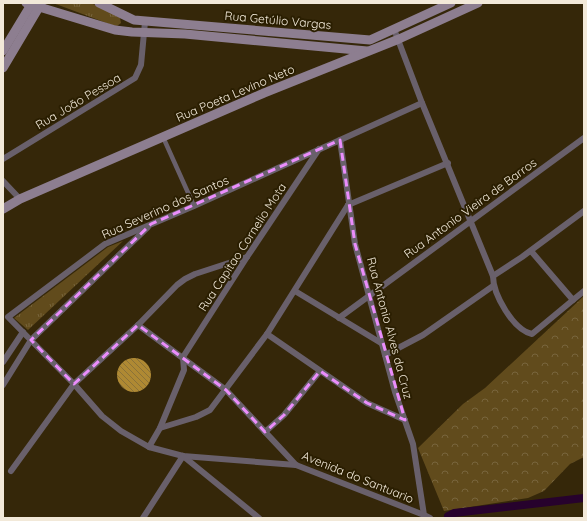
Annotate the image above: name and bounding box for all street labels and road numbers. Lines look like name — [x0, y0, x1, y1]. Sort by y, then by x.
street label: Rua Getúlio Vargas — [224, 8, 332, 32]
street label: Rua Poeta Levino Neto — [174, 61, 296, 125]
street label: Rua João Pessoa — [33, 70, 123, 132]
street label: Rua Antonio Vieira de Barros — [401, 155, 540, 261]
street label: Rua Severino dos Santos — [99, 172, 231, 242]
street label: Rua Capitao Cornelio Mota — [195, 180, 289, 314]
street label: Rua Antonio Alves da Cruz — [364, 255, 416, 401]
street label: Avenida do Santuario — [300, 448, 416, 506]

